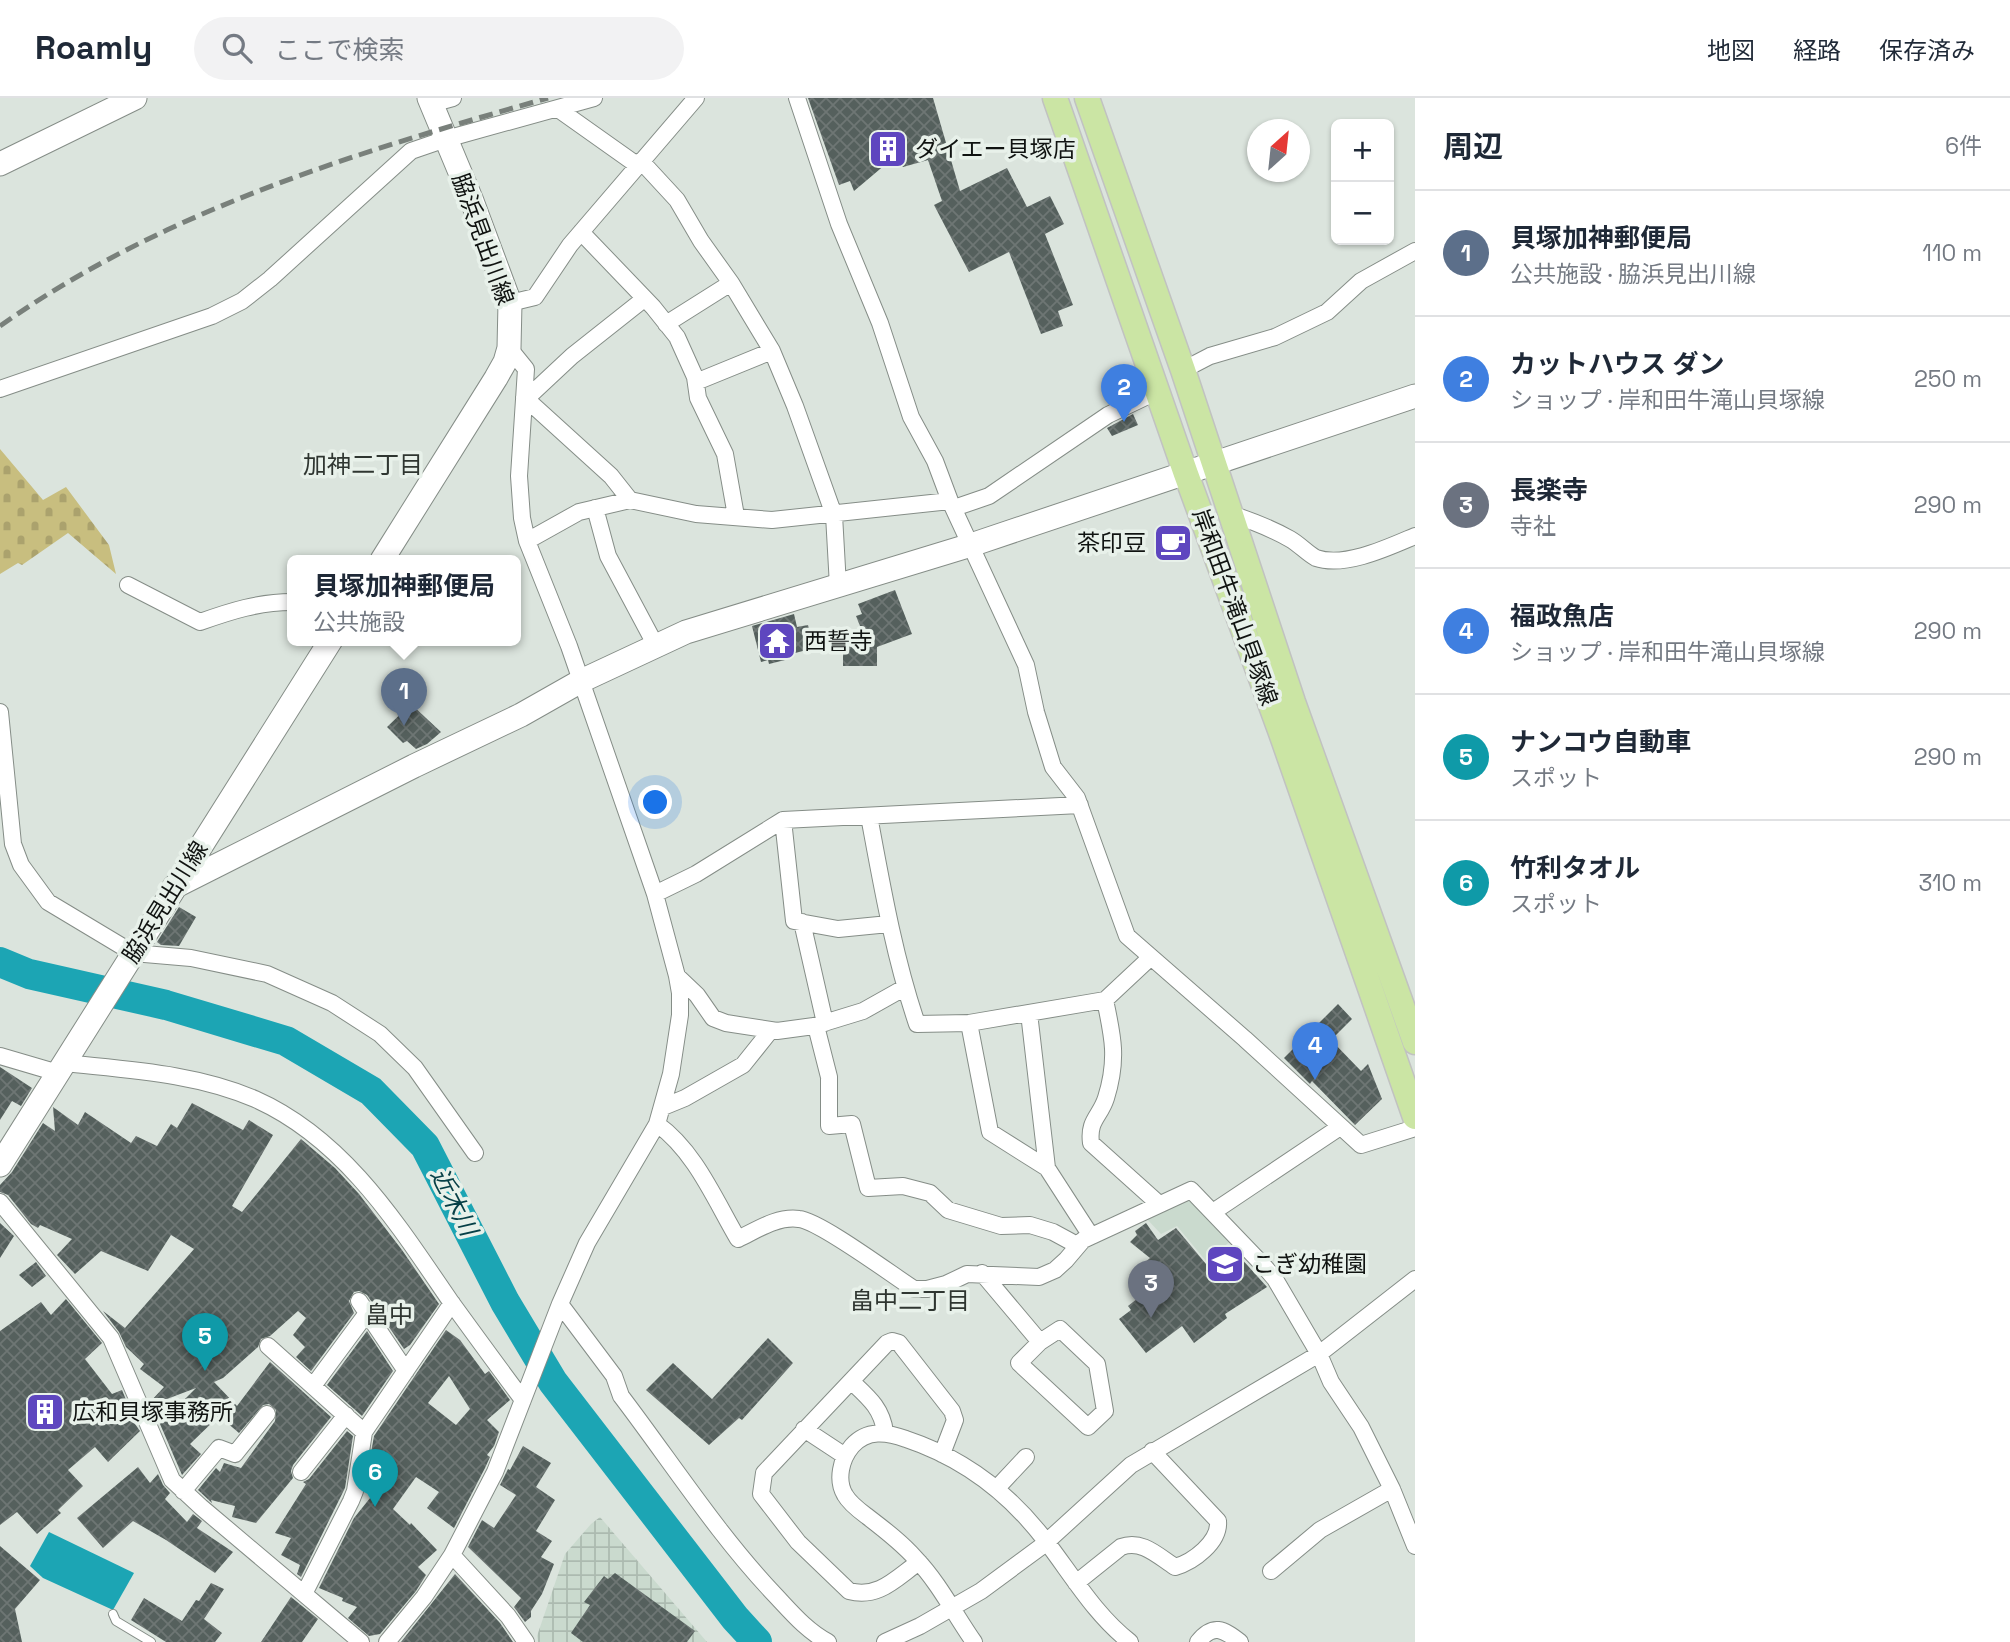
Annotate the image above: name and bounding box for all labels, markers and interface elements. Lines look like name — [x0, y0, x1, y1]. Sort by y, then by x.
search box — [194, 17, 684, 80]
text: Roamly — [35, 27, 152, 69]
icon: search — [218, 29, 256, 67]
text: ここで検索 — [274, 33, 404, 67]
text: 地図 — [1707, 35, 1755, 66]
text: 経路 — [1793, 35, 1841, 66]
text: 保存済み — [1879, 35, 1975, 66]
north arrow — [1247, 119, 1310, 182]
map controls — [1331, 119, 1394, 245]
button: + — [1331, 119, 1394, 182]
text: 周辺 — [1443, 127, 1503, 166]
building icon: ダイエー貝塚店 — [867, 128, 909, 170]
text: 6件 — [1945, 131, 1982, 161]
place label: ダイエー貝塚店 — [915, 134, 1076, 164]
street label: 脇浜見出川線 — [445, 169, 521, 309]
button: − — [1331, 182, 1394, 245]
text: 貝塚加神郵便局 — [1510, 221, 1692, 255]
text: 1 — [1461, 238, 1471, 268]
text: 110 m — [1922, 238, 1982, 268]
text: 公共施設 · 脇浜見出川線 — [1510, 259, 1756, 289]
text: カットハウス ダン — [1510, 347, 1725, 381]
pin: 2 — [1101, 364, 1147, 422]
text: 2 — [1459, 364, 1473, 394]
text: 250 m — [1914, 364, 1982, 394]
text: ショップ · 岸和田牛滝山貝塚線 — [1510, 385, 1825, 415]
district label: 加神二丁目 — [303, 449, 423, 480]
text: 長楽寺 — [1510, 473, 1588, 507]
text: 3 — [1459, 490, 1473, 520]
text: 290 m — [1914, 490, 1982, 520]
street label: 岸和田牛滝山貝塚線 — [1186, 505, 1284, 709]
text: 寺社 — [1510, 511, 1556, 541]
cafe icon: 茶印豆 — [1152, 522, 1194, 564]
place label: 茶印豆 — [1077, 528, 1146, 558]
popup — [287, 555, 521, 646]
text: 貝塚加神郵便局 — [313, 569, 495, 603]
text: 福政魚店 — [1510, 599, 1614, 633]
text: 公共施設 — [313, 607, 405, 637]
text: 4 — [1459, 616, 1473, 646]
text: 290 m — [1914, 616, 1982, 646]
temple icon: 西誓寺 — [756, 620, 798, 662]
place label: 西誓寺 — [804, 626, 873, 656]
text: ショップ · 岸和田牛滝山貝塚線 — [1510, 637, 1825, 667]
pin: 1 — [381, 668, 427, 726]
text: ナンコウ自動車 — [1510, 725, 1691, 759]
text: 5 — [1459, 742, 1473, 772]
text: 290 m — [1914, 742, 1982, 772]
text: スポット — [1510, 763, 1602, 793]
your location — [638, 785, 672, 819]
street label: 脇浜見出川線 — [116, 836, 214, 968]
text: 竹利タオル — [1510, 851, 1640, 885]
text: 6 — [1459, 868, 1473, 898]
text: 310 m — [1918, 868, 1982, 898]
text: スポット — [1510, 889, 1602, 919]
pin: 4 — [1292, 1022, 1338, 1080]
water label: 近木川 — [424, 1163, 486, 1244]
school or university icon: こぎ幼稚園 — [1204, 1243, 1246, 1285]
place label: こぎ幼稚園 — [1252, 1249, 1367, 1279]
pin: 3 — [1128, 1260, 1174, 1318]
district label: 畠中二丁目 — [850, 1285, 970, 1316]
district label: 畠中 — [365, 1299, 413, 1330]
pin: 5 — [182, 1313, 228, 1371]
building icon: 広和貝塚事務所 — [24, 1391, 66, 1433]
place label: 広和貝塚事務所 — [72, 1397, 233, 1427]
pin: 6 — [352, 1449, 398, 1507]

